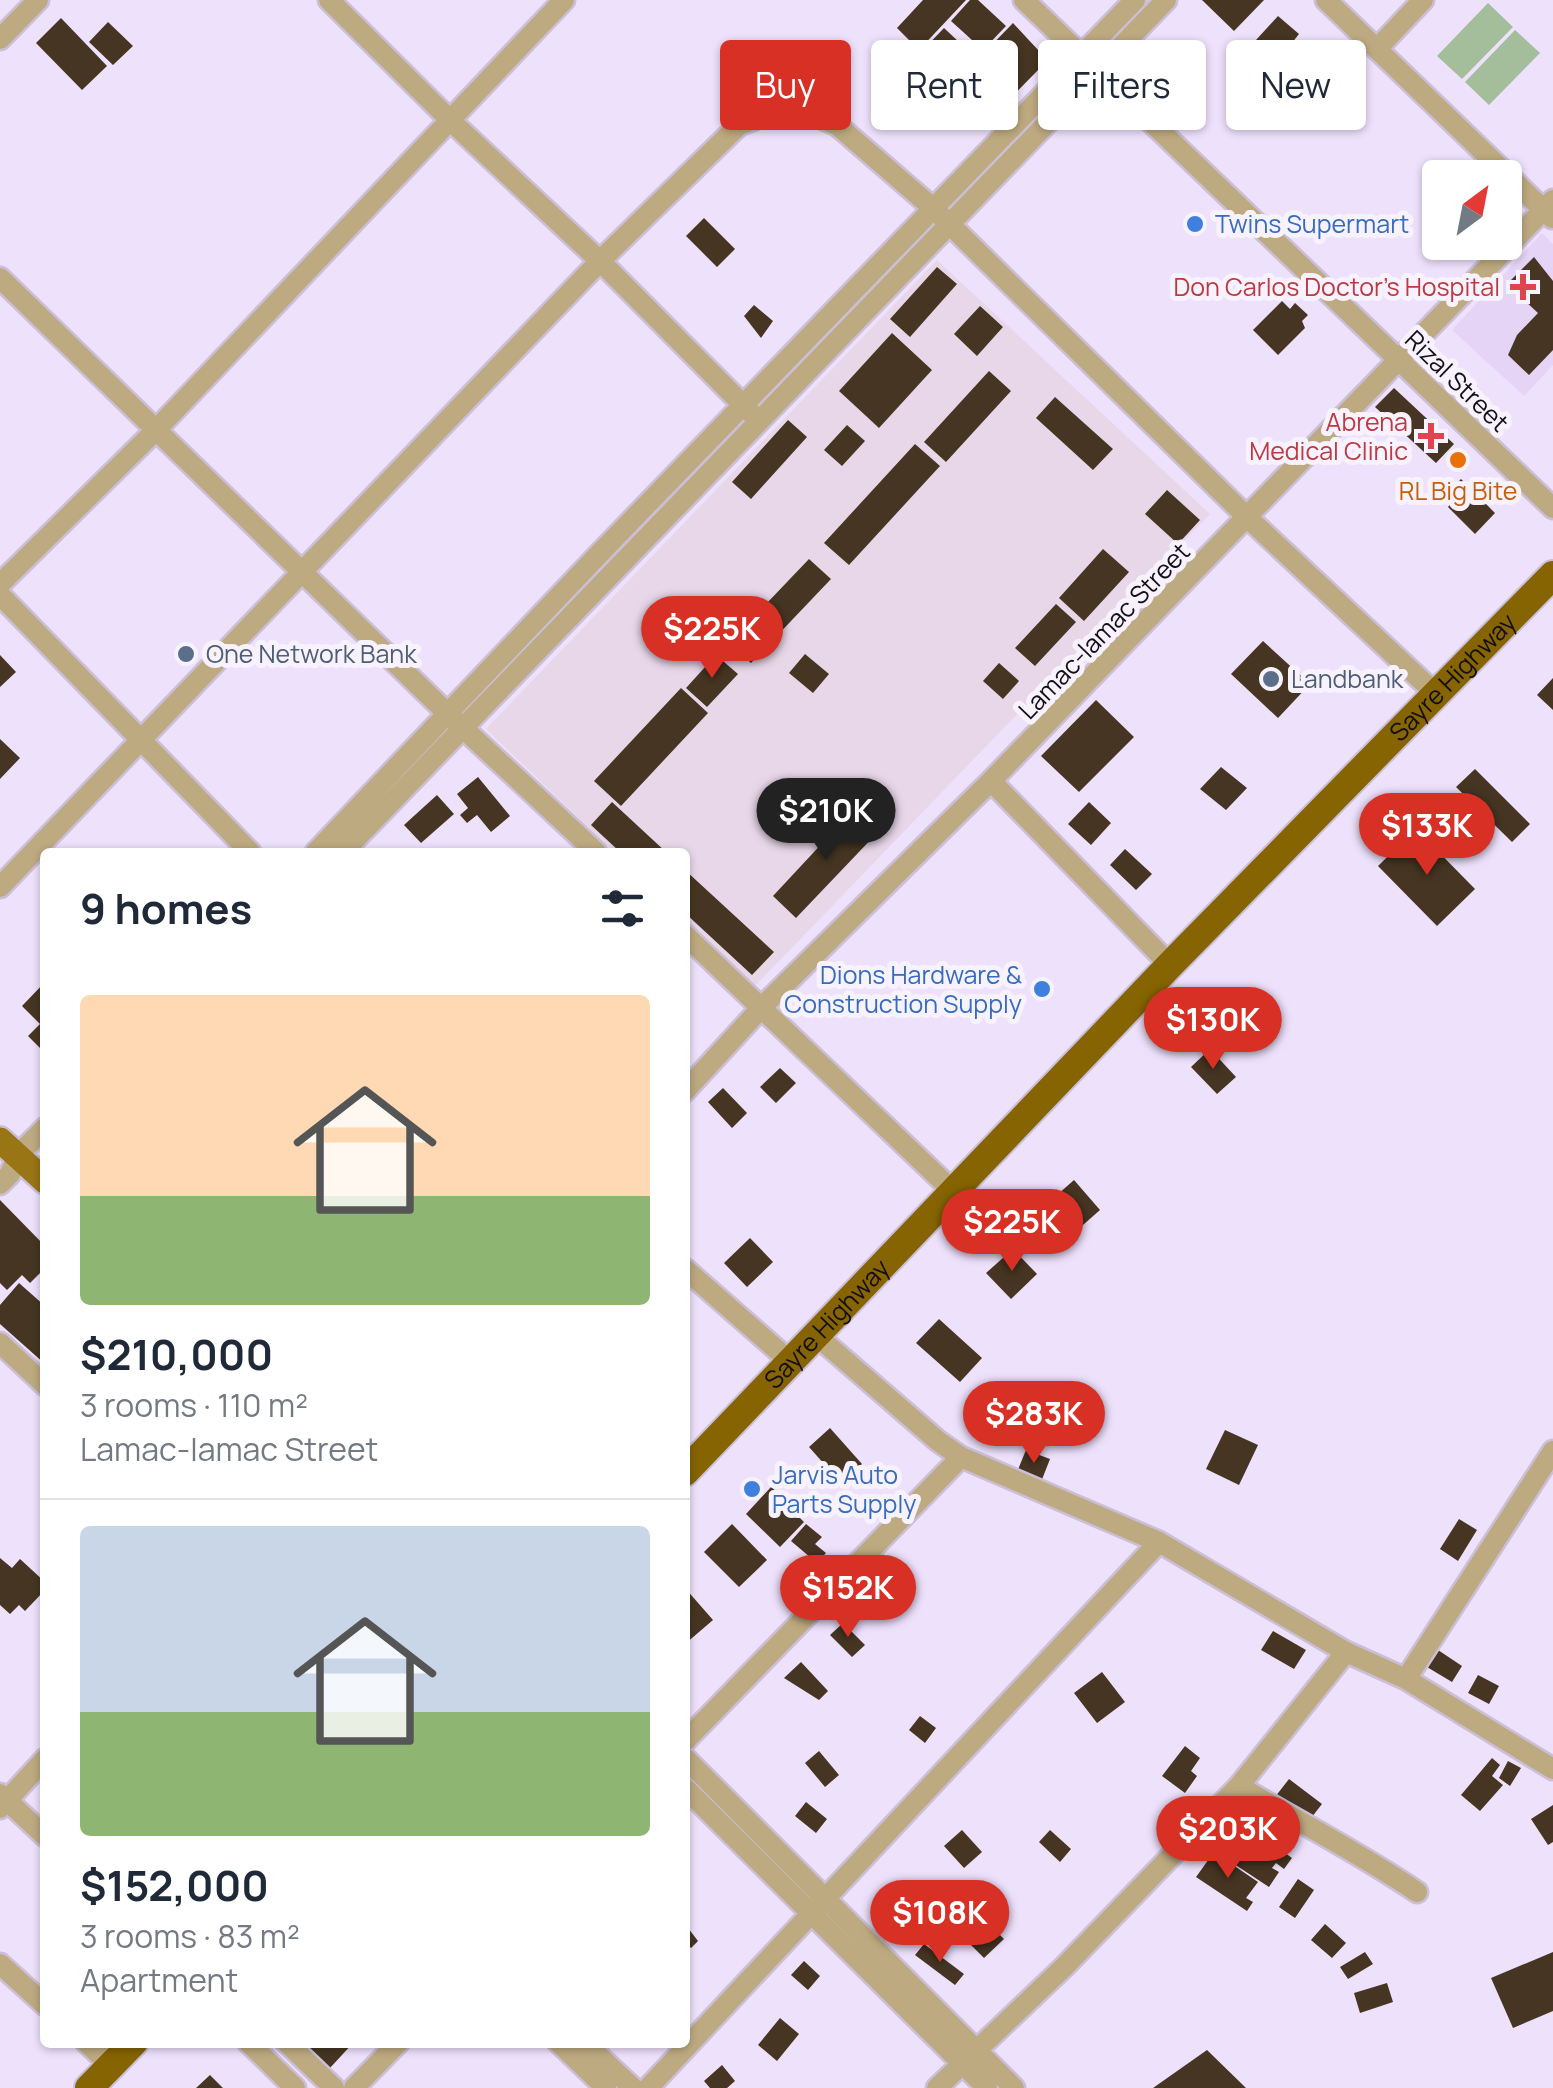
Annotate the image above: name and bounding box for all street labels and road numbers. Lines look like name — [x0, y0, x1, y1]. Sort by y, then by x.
street label: Rizal Street — [1398, 322, 1517, 439]
street label: Lamac-lamac Street — [1010, 535, 1197, 727]
street label: Sayre Highway — [1381, 605, 1523, 749]
street label: Sayre Highway — [756, 1251, 897, 1396]

